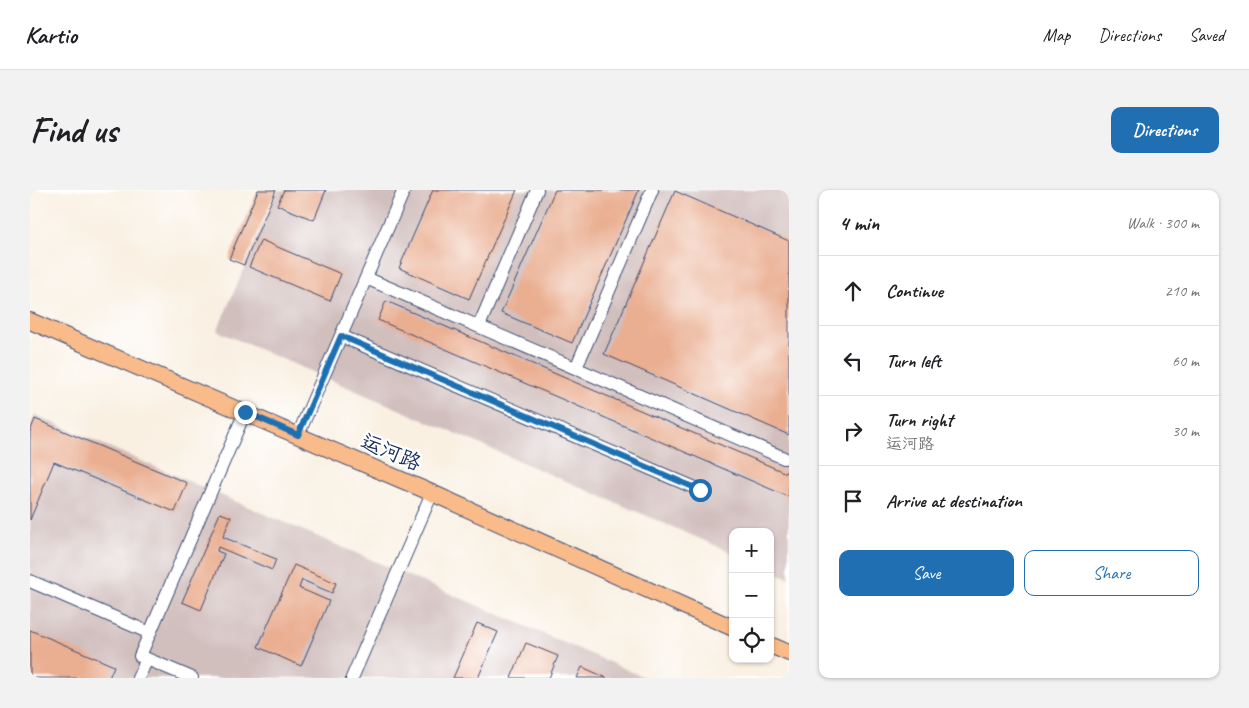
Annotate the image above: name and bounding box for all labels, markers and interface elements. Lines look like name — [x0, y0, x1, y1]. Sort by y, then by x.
text: Kartio — [25, 20, 77, 50]
text: Map — [1043, 24, 1070, 46]
text: Directions — [1098, 24, 1161, 46]
text: Saved — [1189, 24, 1224, 46]
button: Directions — [1111, 107, 1219, 153]
text: Find us — [30, 108, 117, 153]
text: 4 min — [839, 210, 879, 236]
text: Walk · 300 m — [1127, 213, 1199, 233]
icon: ahead — [839, 277, 867, 305]
text: Continue — [886, 279, 943, 303]
text: 210 m — [1165, 281, 1199, 301]
icon: left — [839, 347, 867, 375]
text: Turn left — [886, 349, 941, 373]
text: 60 m — [1172, 351, 1199, 371]
route end — [234, 401, 257, 424]
text: Turn right — [886, 408, 953, 432]
icon: right — [839, 417, 867, 445]
text: 30 m — [1172, 421, 1199, 441]
street label: 运河路 — [357, 428, 425, 476]
text: 运河路 — [886, 434, 934, 454]
route start — [689, 479, 712, 502]
icon: arrive — [839, 487, 867, 515]
text: Arrive at destination — [886, 489, 1022, 513]
map controls — [729, 528, 774, 663]
button: + — [729, 528, 774, 573]
button: Save — [839, 550, 1014, 596]
button: Share — [1024, 550, 1199, 596]
button: − — [729, 573, 774, 618]
button: locate — [729, 618, 774, 663]

